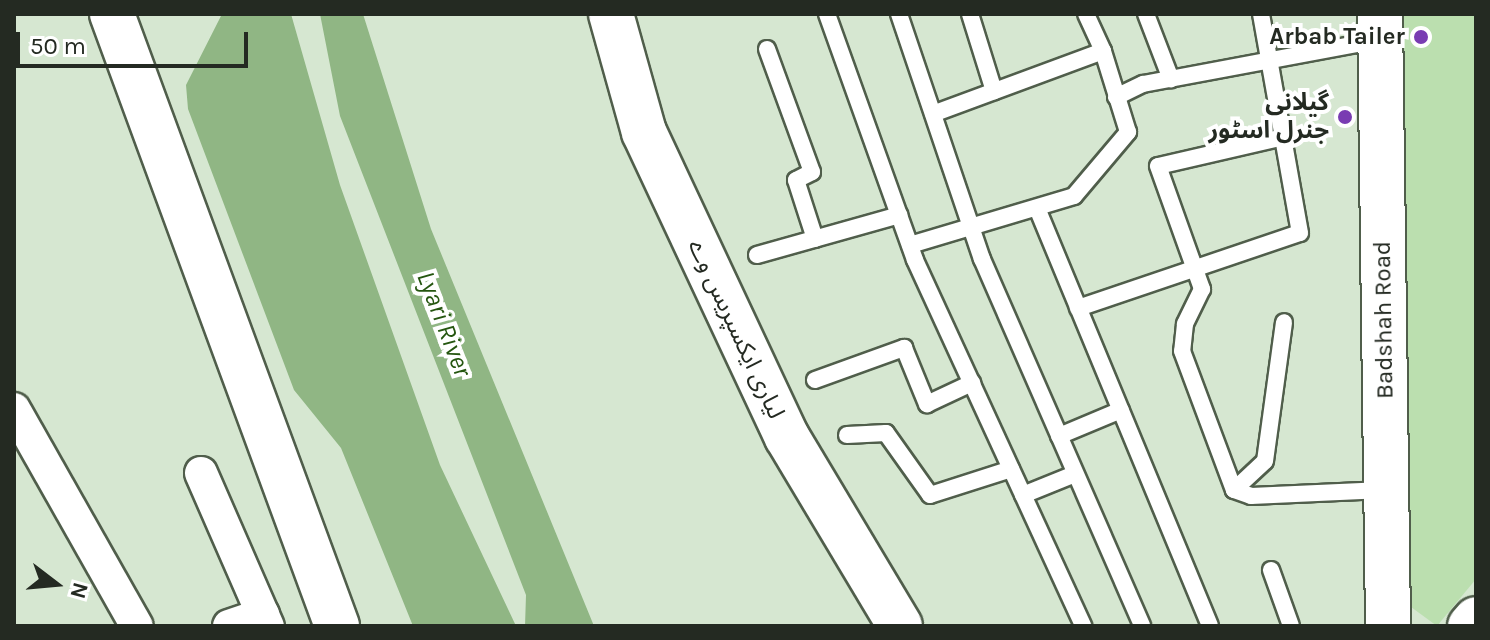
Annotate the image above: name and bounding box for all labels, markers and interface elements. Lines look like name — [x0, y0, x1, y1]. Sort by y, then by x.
scale bar — [20, 16, 252, 66]
place label: Arbab Tailer — [1269, 23, 1405, 51]
marker: Arbab Tailer — [1412, 28, 1430, 46]
text: 50 m — [30, 32, 86, 60]
place label: گیلانی جنرل اسٹور — [1208, 89, 1329, 145]
marker: گیلانی جنرل اسٹور — [1336, 108, 1354, 126]
street label: لیاری ایکسپریس وے — [682, 235, 790, 423]
street label: Badshah Road — [1368, 241, 1400, 399]
water label: Lyari River — [410, 267, 478, 381]
north arrow — [16, 544, 96, 624]
text: N — [64, 579, 94, 602]

